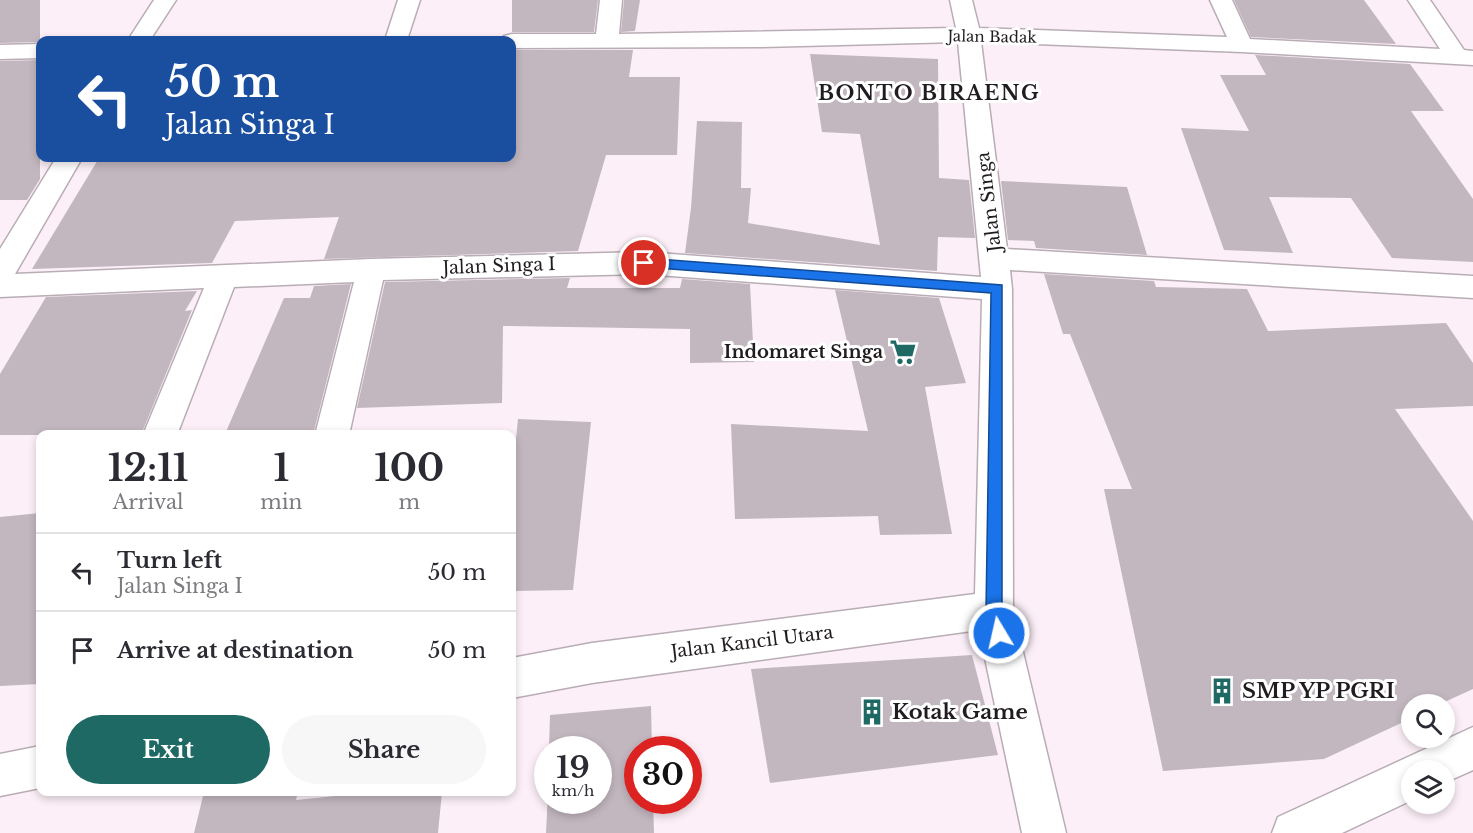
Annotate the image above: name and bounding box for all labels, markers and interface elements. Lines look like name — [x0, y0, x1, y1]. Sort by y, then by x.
street label: Jalan Badak — [945, 26, 1037, 47]
text: 50 m — [165, 56, 279, 108]
icon: left — [66, 60, 144, 138]
district label: BONTO BIRAENG — [818, 81, 1040, 105]
text: Jalan Singa I — [165, 108, 335, 141]
street label: Jalan Singa — [972, 151, 1006, 255]
pin — [618, 237, 669, 288]
icon: arrive — [627, 246, 660, 279]
street label: Jalan Singa I — [440, 253, 556, 279]
supermarket icon: Indomaret Singa — [888, 337, 918, 367]
place label: Indomaret Singa — [724, 341, 884, 363]
text: 12:11 — [108, 446, 189, 491]
text: 1 — [273, 446, 289, 491]
text: 100 — [374, 446, 444, 491]
text: Arrival — [113, 490, 184, 514]
text: min — [260, 490, 302, 514]
text: m — [398, 490, 420, 514]
text: Turn left — [117, 547, 222, 574]
icon: left — [66, 556, 99, 589]
text: 50 m — [428, 559, 486, 586]
text: Jalan Singa I — [117, 574, 243, 598]
position arrow — [967, 601, 1031, 665]
street label: Jalan Kancil Utara — [668, 621, 834, 663]
icon: arrive — [66, 634, 99, 667]
text: Arrive at destination — [117, 637, 354, 664]
text: 50 m — [428, 637, 486, 664]
building icon: SMP YP PGRI — [1207, 676, 1237, 706]
place label: SMP YP PGRI — [1242, 678, 1395, 704]
map controls — [1401, 694, 1455, 814]
button: search — [1401, 694, 1455, 748]
building icon: Kotak Game — [857, 697, 887, 727]
place label: Kotak Game — [892, 699, 1028, 725]
button: Exit — [66, 715, 270, 784]
button: Share — [282, 715, 486, 784]
speed limit sign: 30 — [624, 736, 702, 814]
text: 19 — [556, 749, 590, 786]
button: layers — [1401, 760, 1455, 814]
text: km/h — [552, 781, 594, 800]

